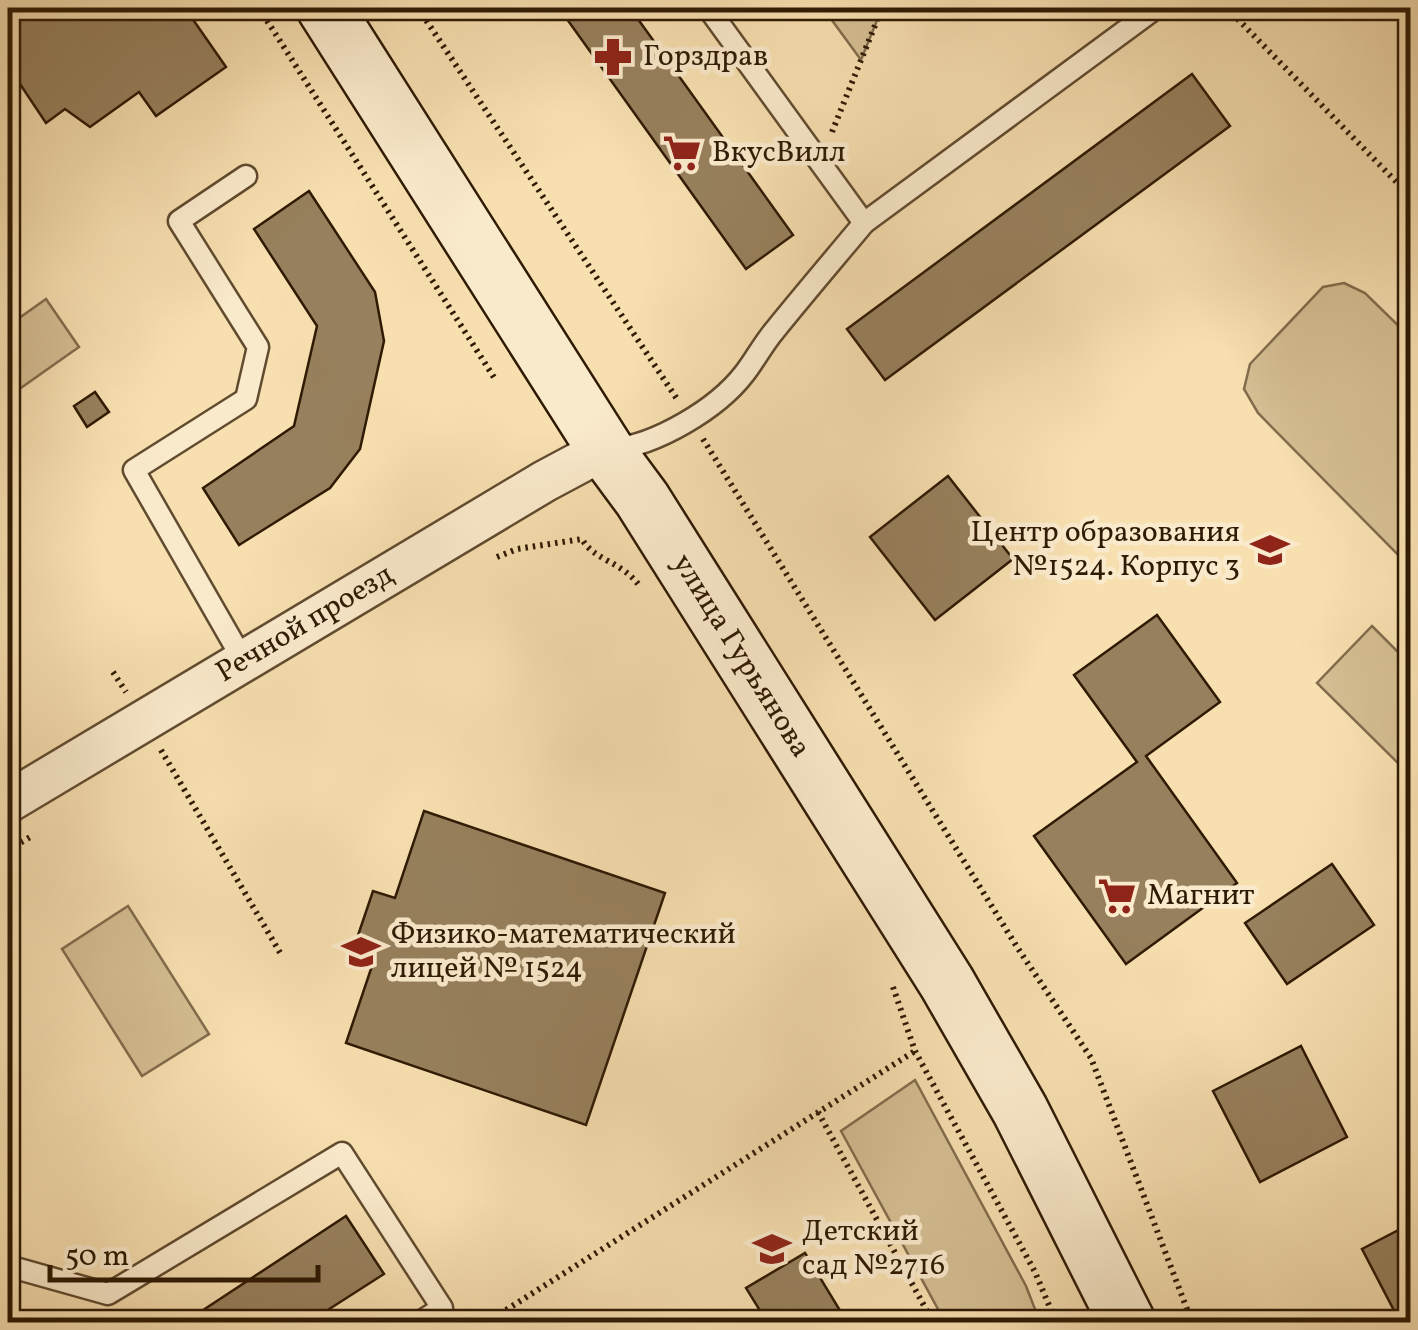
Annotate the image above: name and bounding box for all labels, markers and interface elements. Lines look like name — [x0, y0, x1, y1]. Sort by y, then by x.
pharmacy icon: Горздрав — [592, 36, 634, 78]
place label: Горздрав — [643, 36, 768, 78]
supermarket icon: ВкусВилл — [661, 132, 703, 174]
place label: ВкусВилл — [712, 132, 846, 174]
place label: Центр образования №1524. Корпус 3 — [971, 512, 1240, 588]
school or university icon: Центр образования №1524. Корпус 3 — [1249, 529, 1291, 571]
street label: улица Гурьянова — [661, 546, 821, 766]
street label: Речной проезд — [208, 554, 402, 694]
supermarket icon: Магнит — [1096, 875, 1138, 917]
place label: Магнит — [1147, 875, 1254, 917]
place label: Физико-математический лицей № 1524 — [391, 914, 736, 990]
school or university icon: Физико-математический лицей № 1524 — [340, 931, 382, 973]
place label: Детский сад №2716 — [802, 1211, 945, 1287]
scale bar — [50, 1220, 318, 1282]
school or university icon: Детский сад №2716 — [751, 1228, 793, 1270]
text: 50 m — [65, 1236, 129, 1278]

